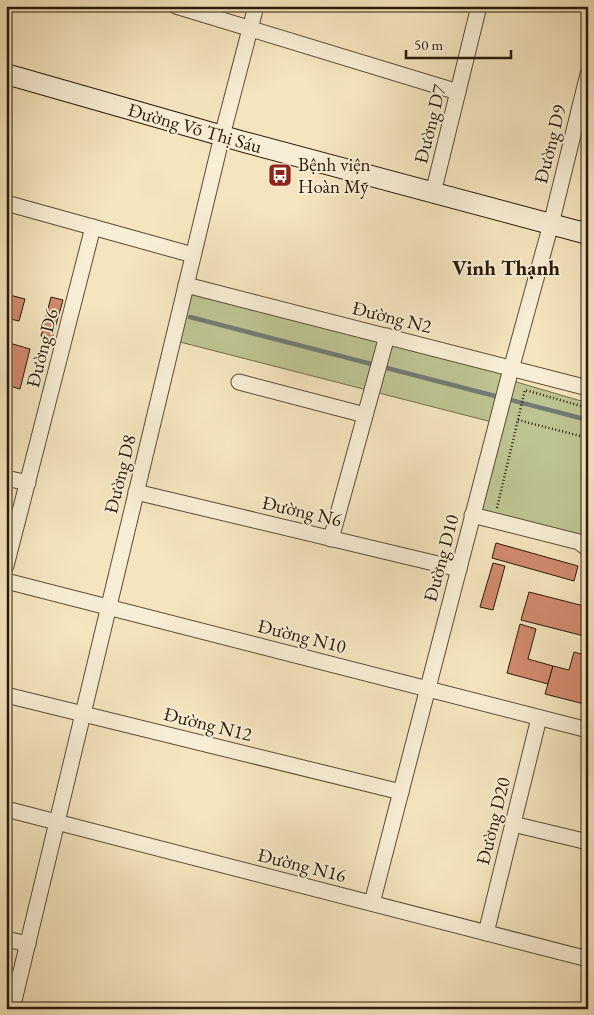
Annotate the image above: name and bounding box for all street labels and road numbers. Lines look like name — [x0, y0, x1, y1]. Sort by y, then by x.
street label: Đường D7 — [408, 81, 452, 166]
street label: Đường Võ Thị Sáu — [125, 97, 265, 159]
street label: Đường D9 — [528, 102, 572, 186]
street label: Đường N2 — [350, 295, 434, 339]
street label: Đường D6 — [20, 306, 64, 390]
street label: Đường D8 — [98, 432, 142, 516]
street label: Đường N6 — [260, 490, 344, 532]
street label: Đường D10 — [417, 512, 465, 604]
street label: Đường N10 — [255, 613, 349, 659]
street label: Đường N12 — [161, 701, 255, 747]
street label: Đường D20 — [470, 775, 516, 867]
street label: Đường N16 — [255, 842, 349, 888]

